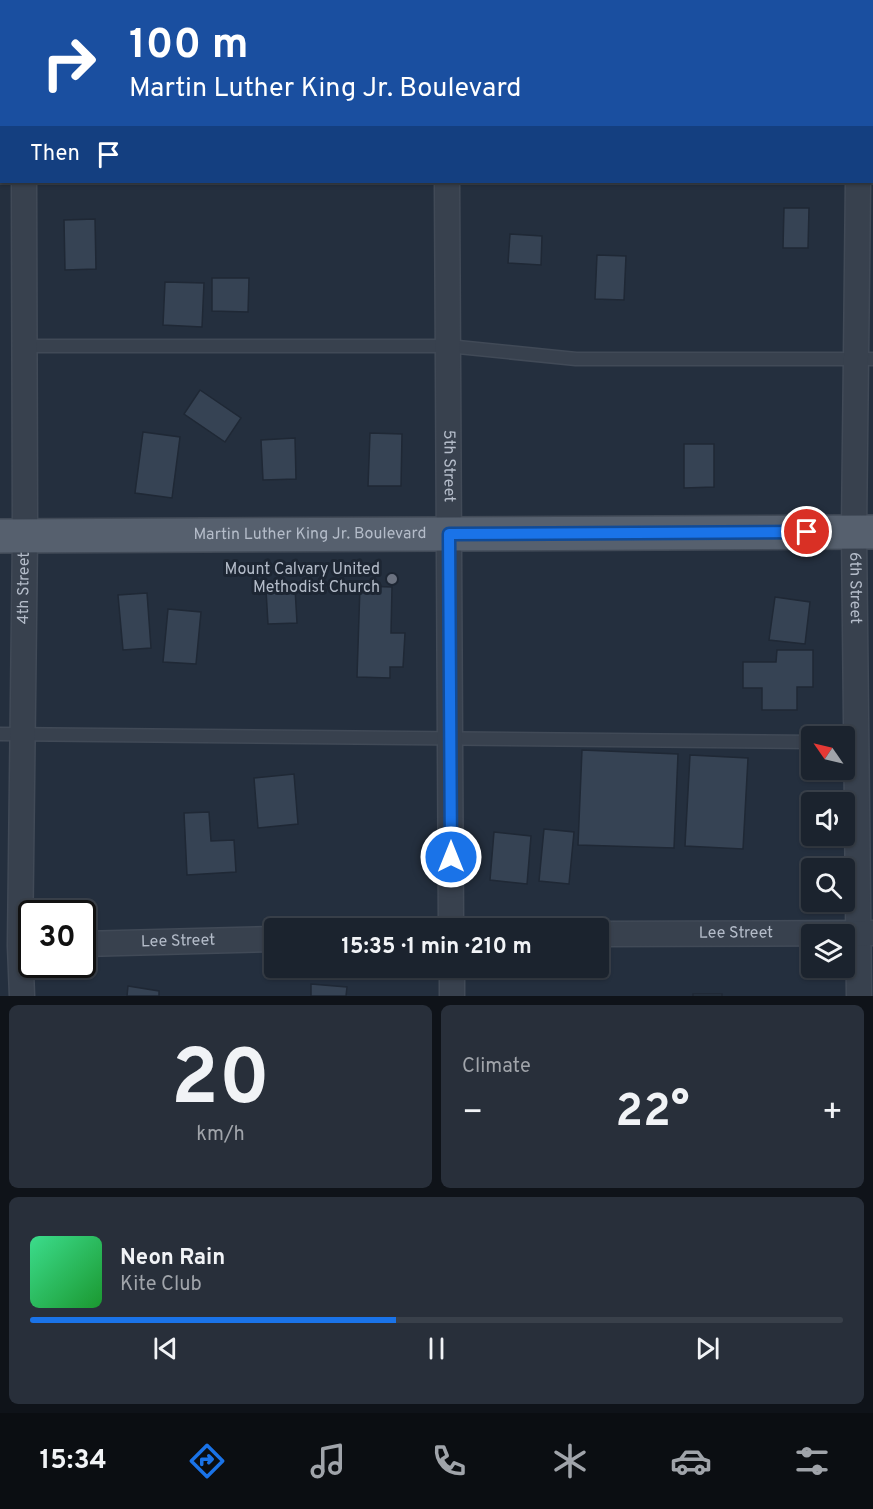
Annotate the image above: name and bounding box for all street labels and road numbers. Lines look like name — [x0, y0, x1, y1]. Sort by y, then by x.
street label: 5th Street — [438, 430, 459, 502]
street label: Martin Luther King Jr. Boulevard — [194, 524, 426, 545]
street label: 4th Street — [14, 552, 35, 624]
street label: 6th Street — [844, 552, 865, 624]
street label: Lee Street — [699, 923, 773, 944]
street label: Lee Street — [141, 931, 215, 952]

